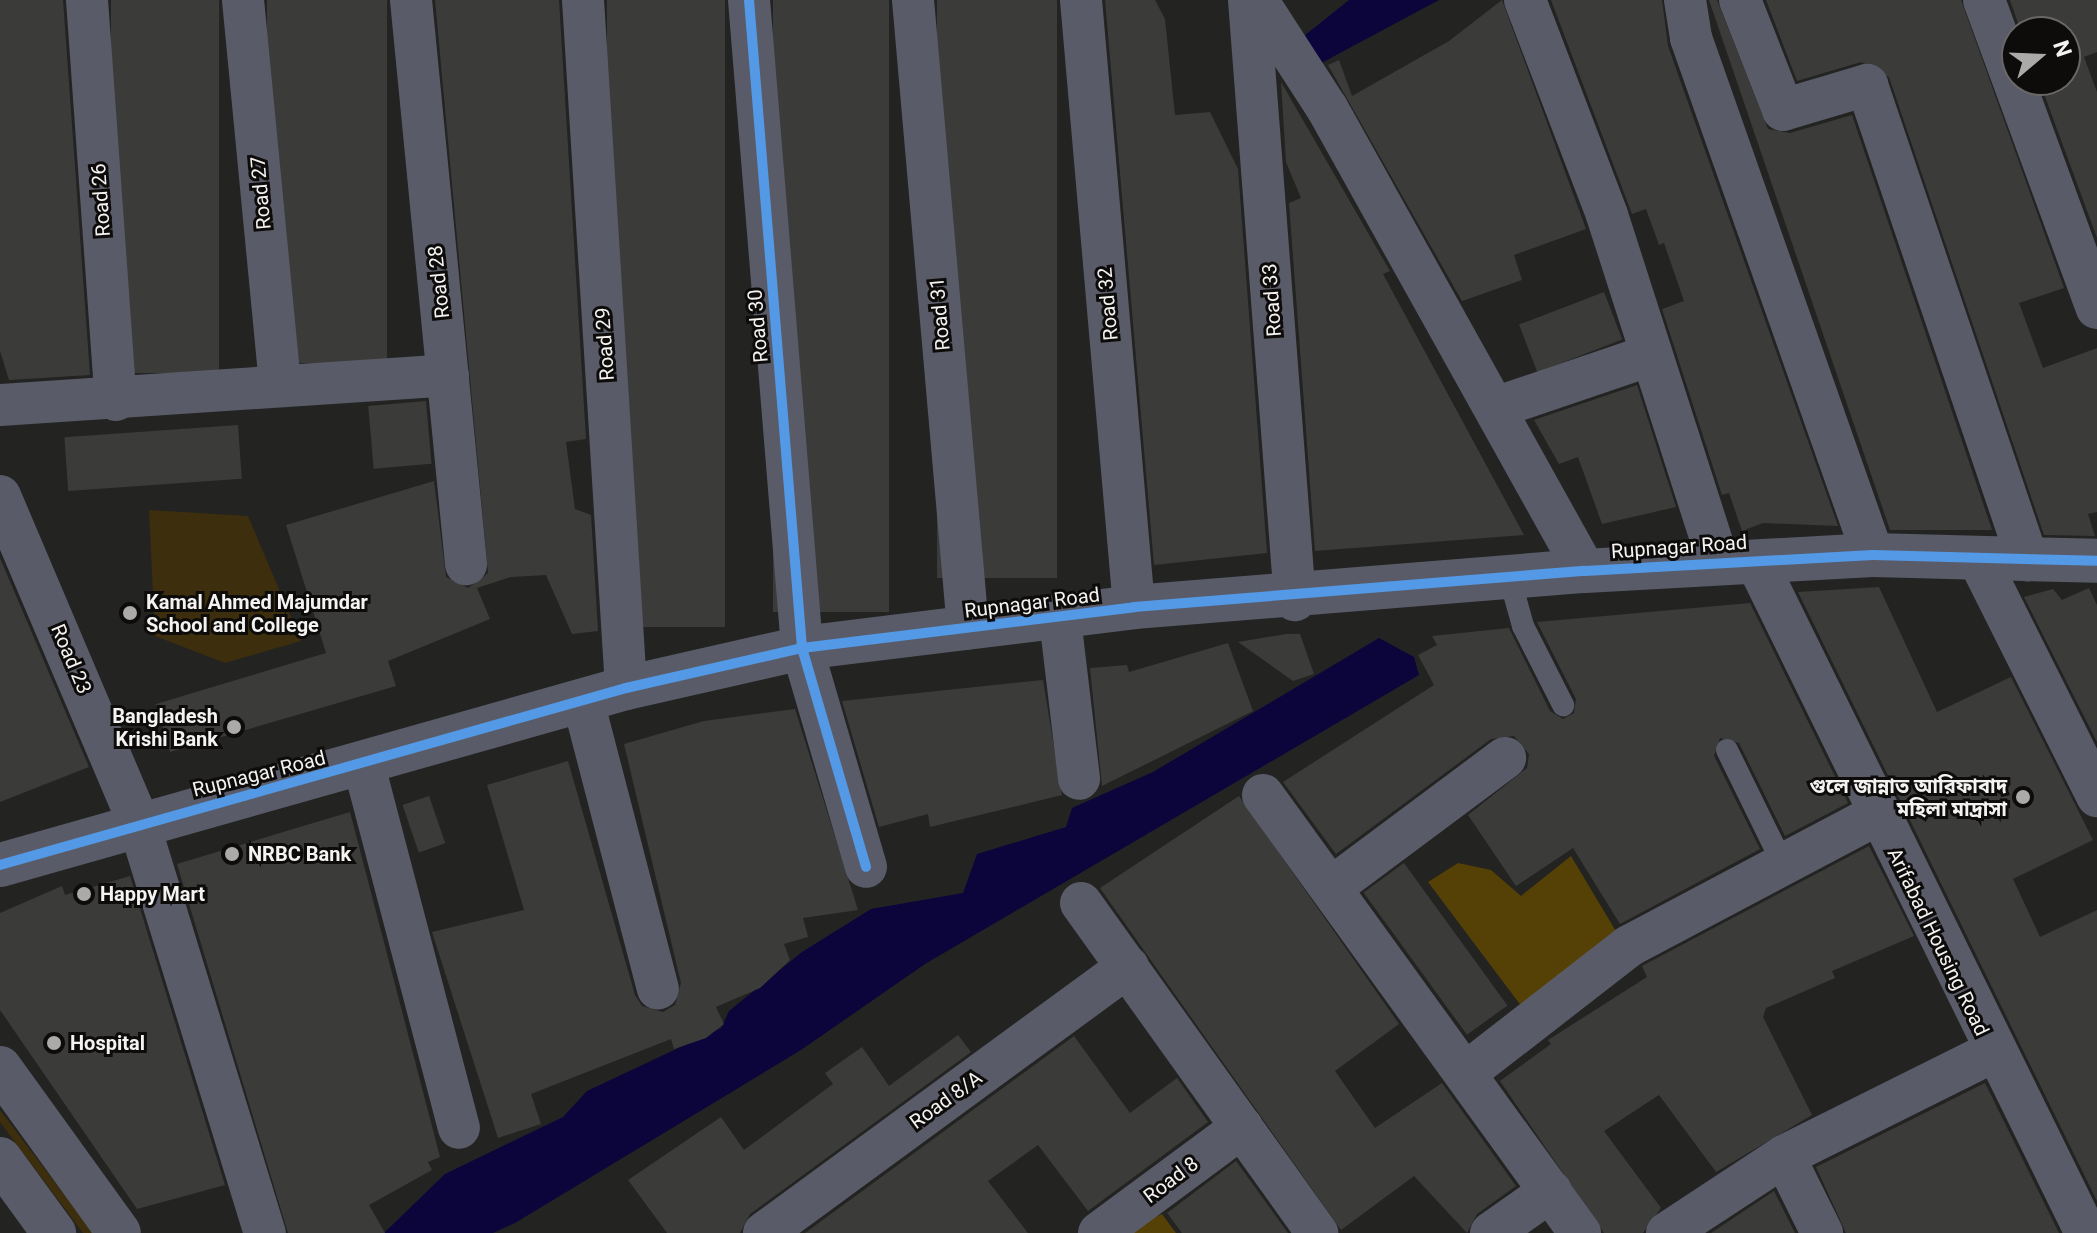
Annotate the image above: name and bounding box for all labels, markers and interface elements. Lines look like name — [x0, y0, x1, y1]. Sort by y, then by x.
north arrow — [2001, 16, 2081, 96]
text: N — [2048, 37, 2077, 60]
street label: Road 27 — [246, 155, 276, 231]
street label: Road 26 — [86, 163, 116, 237]
street label: Road 28 — [423, 244, 455, 320]
street label: Road 33 — [1257, 263, 1287, 337]
street label: Road 32 — [1093, 266, 1123, 342]
street label: Road 31 — [925, 276, 955, 352]
street label: Road 30 — [743, 288, 773, 364]
street label: Road 29 — [590, 307, 620, 381]
street label: Rupnagar Road — [1610, 530, 1748, 564]
street label: Rupnagar Road — [963, 583, 1101, 623]
place label: Kamal Ahmed Majumdar School and College — [146, 590, 368, 637]
marker: Kamal Ahmed Majumdar School and College — [121, 604, 139, 622]
street label: Road 23 — [46, 621, 96, 697]
place label: Bangladesh Krishi Bank — [112, 704, 218, 751]
marker: Bangladesh Krishi Bank — [225, 718, 243, 736]
street label: Rupnagar Road — [190, 746, 328, 802]
place label: গুলে জান্নাত আরিফাবাদ মহিলা মাদ্রাসা — [1810, 774, 2007, 821]
marker: গুলে জান্নাত আরিফাবাদ মহিলা মাদ্রাসা — [2014, 788, 2032, 806]
place label: NRBC Bank — [248, 842, 351, 866]
street label: Arifabad Housing Road — [1882, 844, 1994, 1040]
marker: NRBC Bank — [223, 845, 241, 863]
place label: Happy Mart — [100, 882, 205, 906]
marker: Happy Mart — [75, 885, 93, 903]
place label: Hospital — [70, 1031, 145, 1055]
marker: Hospital — [45, 1034, 63, 1052]
street label: Road 8/A — [905, 1066, 987, 1134]
street label: Road 8 — [1139, 1152, 1203, 1208]

